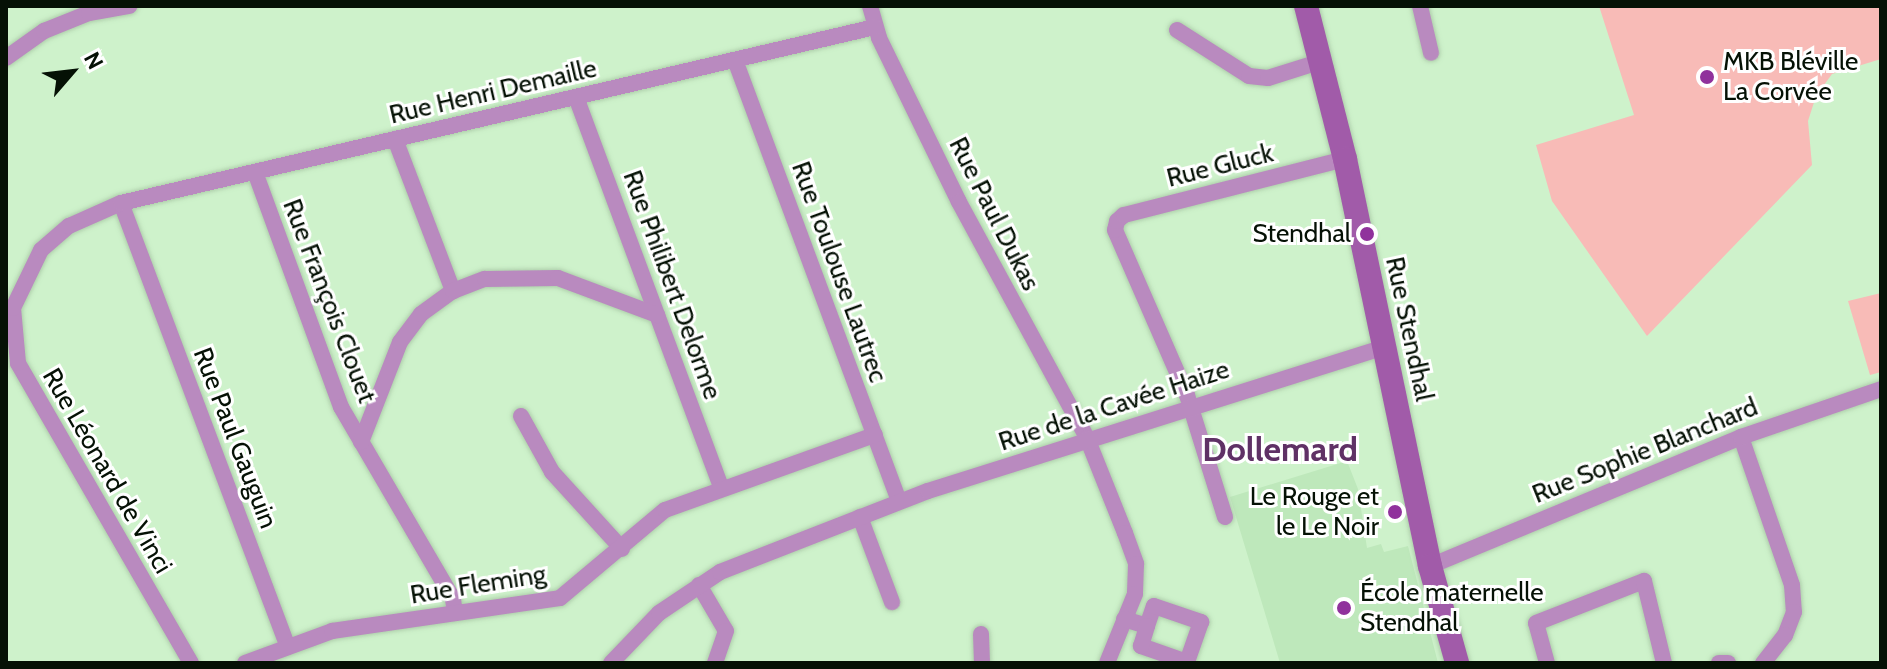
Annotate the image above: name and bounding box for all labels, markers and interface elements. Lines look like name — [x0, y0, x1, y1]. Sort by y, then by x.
north arrow — [32, 32, 112, 112]
place label: MKB Bléville La Corvée — [1723, 46, 1858, 108]
text: N — [78, 47, 109, 74]
street label: Rue Henri Demaille — [386, 53, 600, 131]
marker: MKB Bléville La Corvée — [1698, 68, 1716, 86]
street label: Rue Paul Dukas — [942, 132, 1046, 296]
street label: Rue Gluck — [1164, 138, 1276, 194]
street label: Rue Toulouse Lautrec — [785, 157, 893, 387]
street label: Rue Philibert Delorme — [616, 166, 728, 404]
street label: Rue François Clouet — [276, 195, 382, 407]
place label: Stendhal — [1253, 218, 1351, 250]
marker: Stendhal — [1358, 225, 1376, 243]
street label: Rue Stendhal — [1379, 254, 1439, 404]
street label: Rue Paul Gauguin — [186, 343, 284, 533]
street label: Rue de la Cavée Haize — [995, 354, 1233, 458]
street label: Rue Léonard de Vinci — [36, 363, 178, 579]
street label: Rue Sophie Blanchard — [1528, 392, 1762, 510]
district label: Dollemard — [1202, 430, 1358, 470]
place label: Le Rouge et le Le Noir — [1250, 481, 1379, 542]
marker: Le Rouge et le Le Noir — [1386, 503, 1404, 521]
street label: Rue Fleming — [408, 559, 548, 611]
place label: École maternelle Stendhal — [1360, 577, 1544, 638]
marker: École maternelle Stendhal — [1335, 599, 1353, 617]

